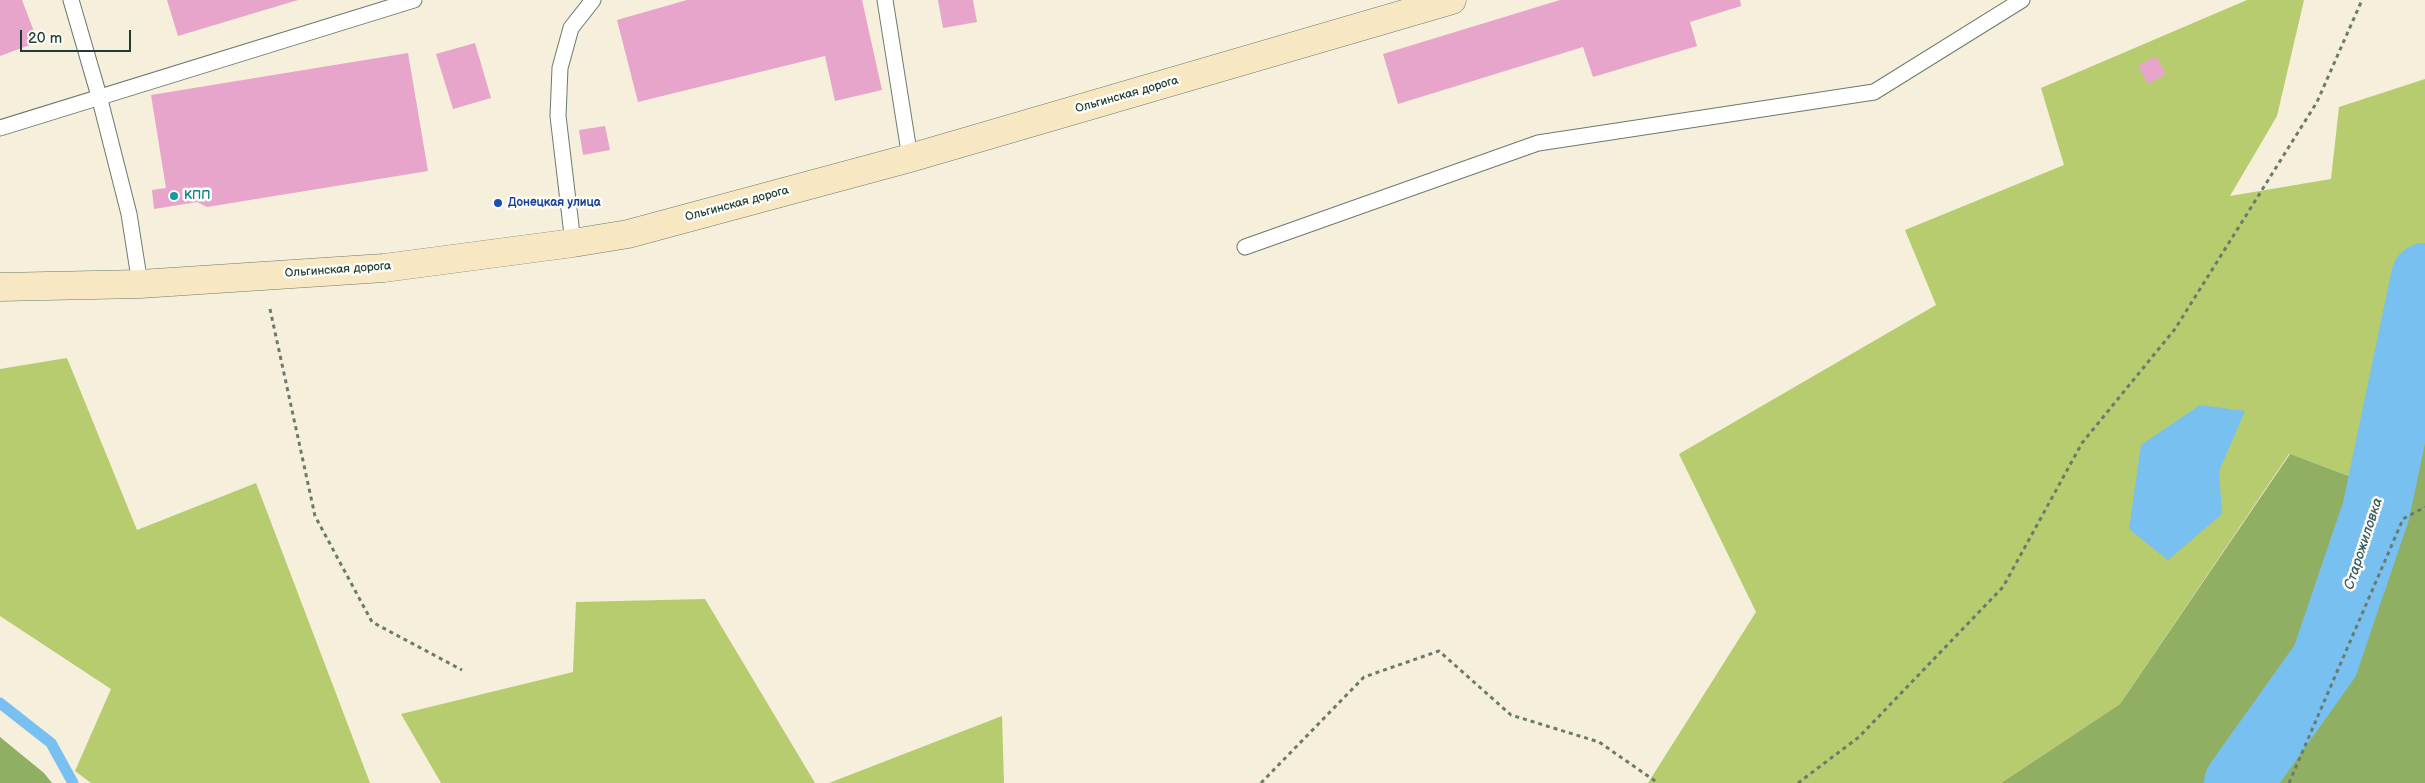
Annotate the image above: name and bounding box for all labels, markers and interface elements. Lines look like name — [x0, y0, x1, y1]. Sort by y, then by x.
scale bar — [22, 20, 134, 52]
text: 20 m — [28, 29, 62, 48]
street label: Ольгинская дорога — [1074, 73, 1180, 117]
street label: Ольгинская дорога — [684, 183, 790, 225]
place label: КПП — [184, 189, 210, 203]
marker: КПП — [168, 190, 180, 202]
place label: Донецкая улица — [508, 196, 601, 210]
marker: Донецкая улица — [492, 197, 504, 209]
street label: Ольгинская дорога — [284, 259, 392, 281]
water label: Старожиловка — [2341, 496, 2387, 592]

